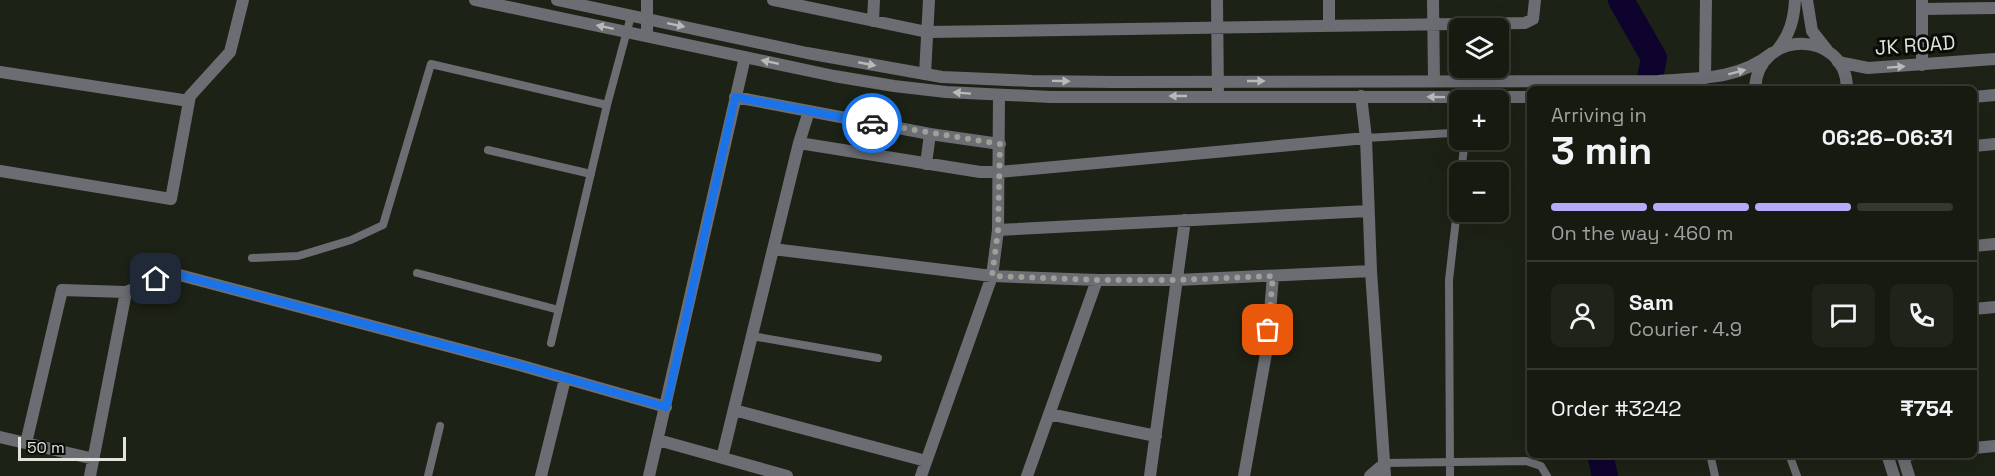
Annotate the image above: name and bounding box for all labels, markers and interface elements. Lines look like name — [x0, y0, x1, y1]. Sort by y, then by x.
map controls — [1449, 18, 1509, 222]
button: layers — [1449, 18, 1509, 78]
one-way arrow — [667, 21, 686, 30]
one-way arrow — [596, 22, 614, 32]
street label: JK ROAD — [1874, 29, 1956, 61]
one-way arrow — [760, 57, 779, 66]
one-way arrow — [858, 60, 877, 69]
one-way arrow — [1886, 62, 1905, 71]
one-way arrow — [1728, 67, 1746, 76]
one-way arrow — [1051, 76, 1070, 86]
one-way arrow — [1246, 76, 1265, 85]
one-way arrow — [953, 88, 972, 97]
button: + — [1449, 90, 1509, 150]
one-way arrow — [1168, 91, 1187, 101]
one-way arrow — [1426, 92, 1445, 102]
courier — [842, 93, 902, 153]
text: Arriving in — [1551, 102, 1647, 128]
icon: car — [856, 107, 889, 140]
text: 06:26–06:31 — [1822, 123, 1953, 151]
text: 3 min — [1551, 126, 1652, 175]
button: − — [1449, 162, 1509, 222]
text: On the way · 460 m — [1551, 220, 1733, 246]
pin — [130, 253, 181, 304]
icon: home — [139, 262, 172, 295]
button: person — [1551, 284, 1614, 347]
button: chat — [1812, 284, 1875, 347]
button: phone — [1890, 284, 1953, 347]
text: Sam — [1629, 288, 1674, 316]
pin — [1242, 304, 1293, 355]
icon: bag — [1251, 313, 1284, 346]
text: Courier · 4.9 — [1629, 316, 1742, 342]
text: Order #3242 — [1551, 394, 1682, 422]
text: ₹754 — [1900, 394, 1953, 422]
scale bar — [18, 434, 126, 462]
text: 50 m — [27, 437, 65, 458]

